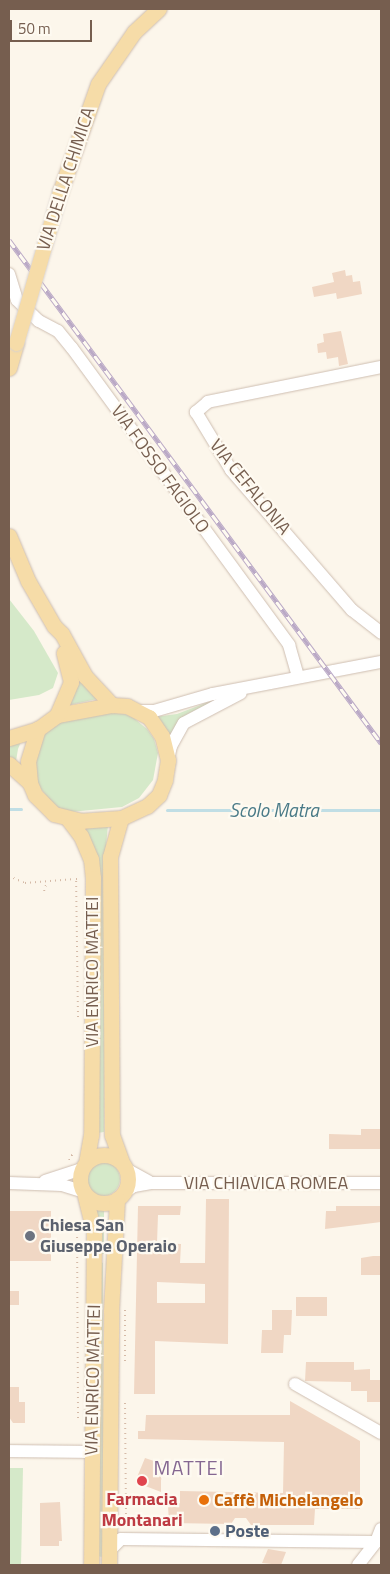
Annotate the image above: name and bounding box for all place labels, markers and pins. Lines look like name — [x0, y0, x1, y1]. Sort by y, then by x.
place label: Chiesa San Giuseppe Operaio — [40, 1215, 177, 1258]
marker: Chiesa San Giuseppe Operaio — [24, 1230, 36, 1242]
marker: Farmacia Montanari — [136, 1475, 148, 1487]
place label: Farmacia Montanari — [101, 1489, 183, 1532]
place label: Caffè Michelangelo — [214, 1489, 363, 1511]
marker: Caffè Michelangelo — [198, 1494, 210, 1506]
place label: Poste — [225, 1520, 269, 1542]
marker: Poste — [209, 1525, 221, 1537]

